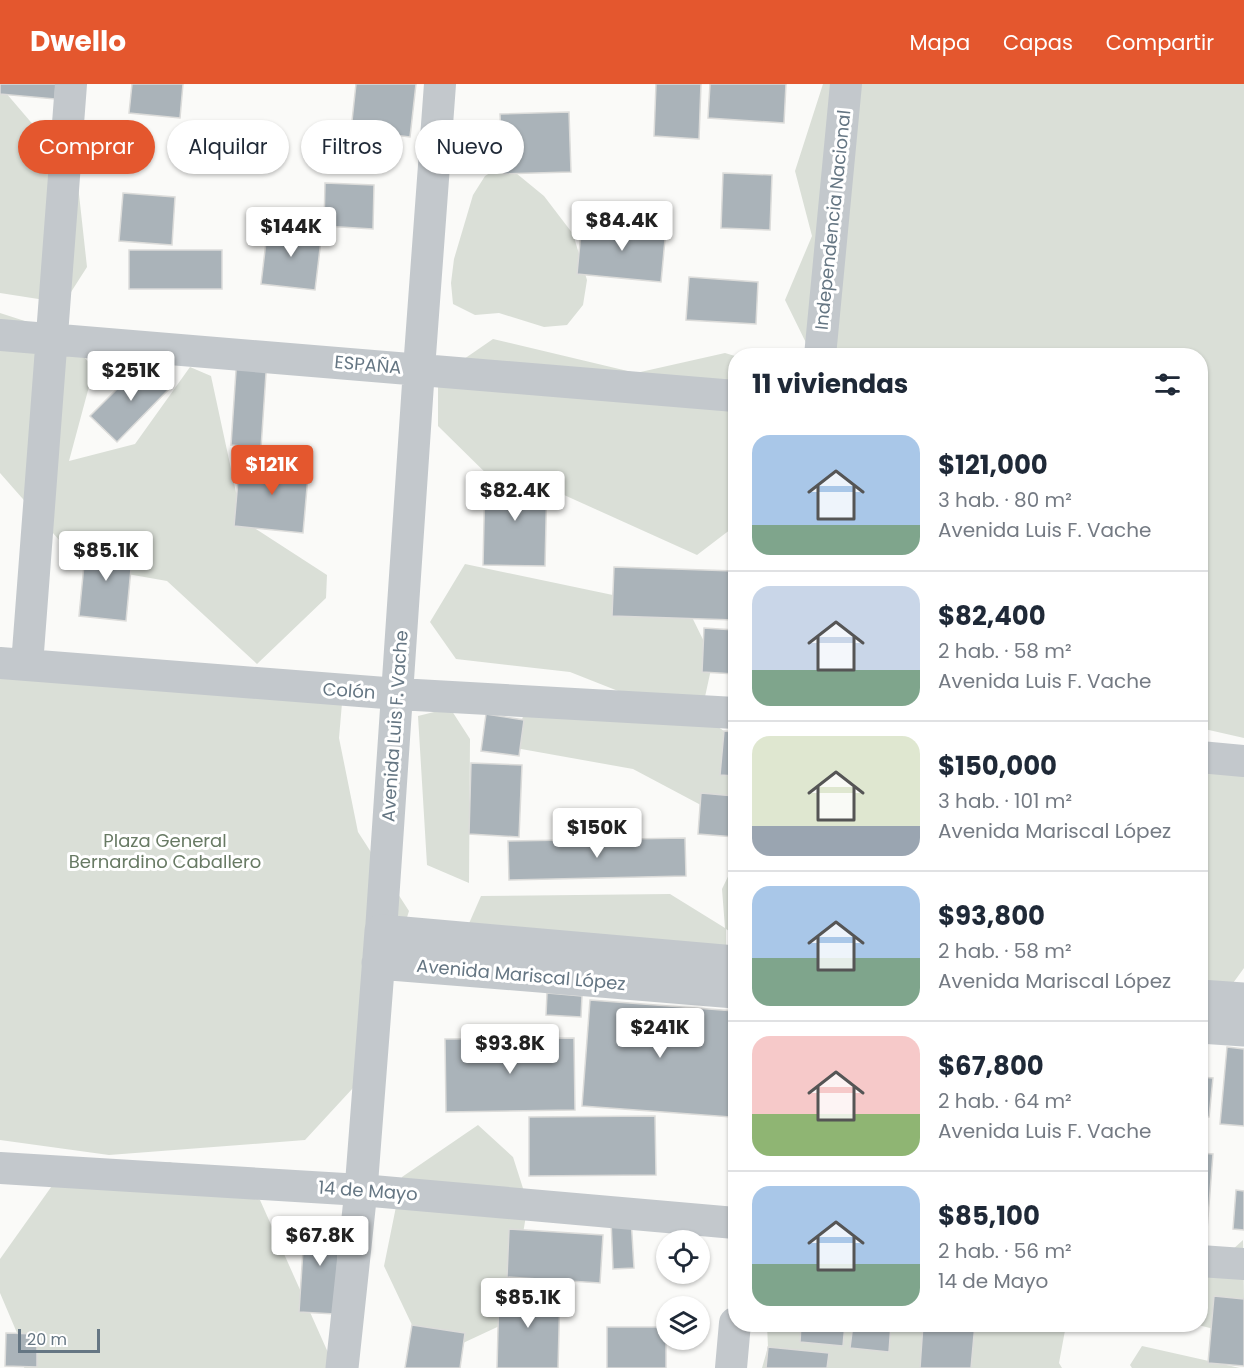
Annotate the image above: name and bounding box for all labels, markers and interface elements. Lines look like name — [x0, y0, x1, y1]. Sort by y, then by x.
text: Dwello — [30, 22, 126, 61]
text: Mapa — [909, 28, 970, 57]
text: Capas — [1003, 28, 1073, 57]
text: Compartir — [1106, 28, 1214, 57]
street label: Independencia Nacional — [809, 109, 856, 331]
chip: Comprar — [18, 120, 155, 174]
chip: Alquilar — [167, 120, 289, 174]
chip: Filtros — [301, 120, 403, 174]
chip: Nuevo — [415, 120, 524, 174]
pin: $84.4K — [573, 201, 671, 252]
text: $84.4K — [586, 206, 658, 234]
pin: $144K — [249, 207, 333, 258]
text: $144K — [260, 212, 322, 240]
street label: ESPAÑA — [334, 349, 403, 380]
pin: $251K — [89, 351, 173, 402]
text: $251K — [101, 356, 161, 384]
text: 11 viviendas — [752, 366, 908, 402]
icon: filters — [1151, 368, 1184, 401]
pin: $121K — [230, 445, 314, 496]
text: $121,000 — [938, 447, 1048, 483]
text: $121K — [245, 450, 299, 478]
icon: home — [800, 459, 872, 531]
pin: $82.4K — [466, 471, 564, 522]
text: $82.4K — [480, 476, 550, 504]
text: 3 hab. · 80 m² — [938, 486, 1072, 514]
text: Avenida Luis F. Vache — [938, 516, 1151, 544]
pin: $85.1K — [57, 531, 155, 582]
text: $85.1K — [73, 536, 139, 564]
text: $82,400 — [938, 598, 1046, 634]
icon: home — [800, 610, 872, 682]
street label: Avenida Luis F. Vache — [375, 629, 414, 823]
text: 2 hab. · 58 m² — [938, 637, 1072, 665]
text: Avenida Luis F. Vache — [938, 667, 1151, 695]
street label: Colón — [322, 676, 376, 705]
text: $150,000 — [938, 748, 1057, 784]
icon: home — [800, 760, 872, 832]
text: 3 hab. · 101 m² — [938, 787, 1072, 815]
pin: $150K — [555, 808, 639, 859]
text: $150K — [567, 813, 627, 841]
text: Avenida Mariscal López — [938, 817, 1171, 845]
park label: Plaza General Bernardino Caballero — [69, 828, 261, 874]
text: $93,800 — [938, 898, 1045, 934]
icon: home — [800, 910, 872, 982]
text: 2 hab. · 58 m² — [938, 937, 1072, 965]
street label: Avenida Mariscal López — [415, 953, 627, 996]
text: Avenida Mariscal López — [938, 967, 1171, 995]
pin: $241K — [618, 1008, 702, 1059]
text: $241K — [630, 1013, 690, 1041]
pin: $93.8K — [461, 1024, 559, 1075]
text: $93.8K — [475, 1029, 545, 1057]
text: $67,800 — [938, 1048, 1044, 1084]
icon: home — [800, 1060, 872, 1132]
text: 2 hab. · 64 m² — [938, 1087, 1072, 1115]
text: Avenida Luis F. Vache — [938, 1117, 1151, 1145]
street label: 14 de Mayo — [318, 1175, 418, 1206]
text: $85,100 — [938, 1198, 1040, 1234]
icon: home — [800, 1210, 872, 1282]
pin: $67.8K — [271, 1216, 369, 1267]
text: $67.8K — [285, 1221, 355, 1249]
map controls — [656, 1230, 710, 1350]
button: locate — [656, 1230, 710, 1284]
text: 2 hab. · 56 m² — [938, 1237, 1072, 1265]
text: 14 de Mayo — [938, 1267, 1048, 1295]
pin: $85.1K — [479, 1278, 577, 1329]
text: $85.1K — [495, 1283, 561, 1311]
button: layers — [656, 1296, 710, 1350]
scale bar — [18, 1326, 100, 1354]
text: 20 m — [27, 1328, 67, 1351]

